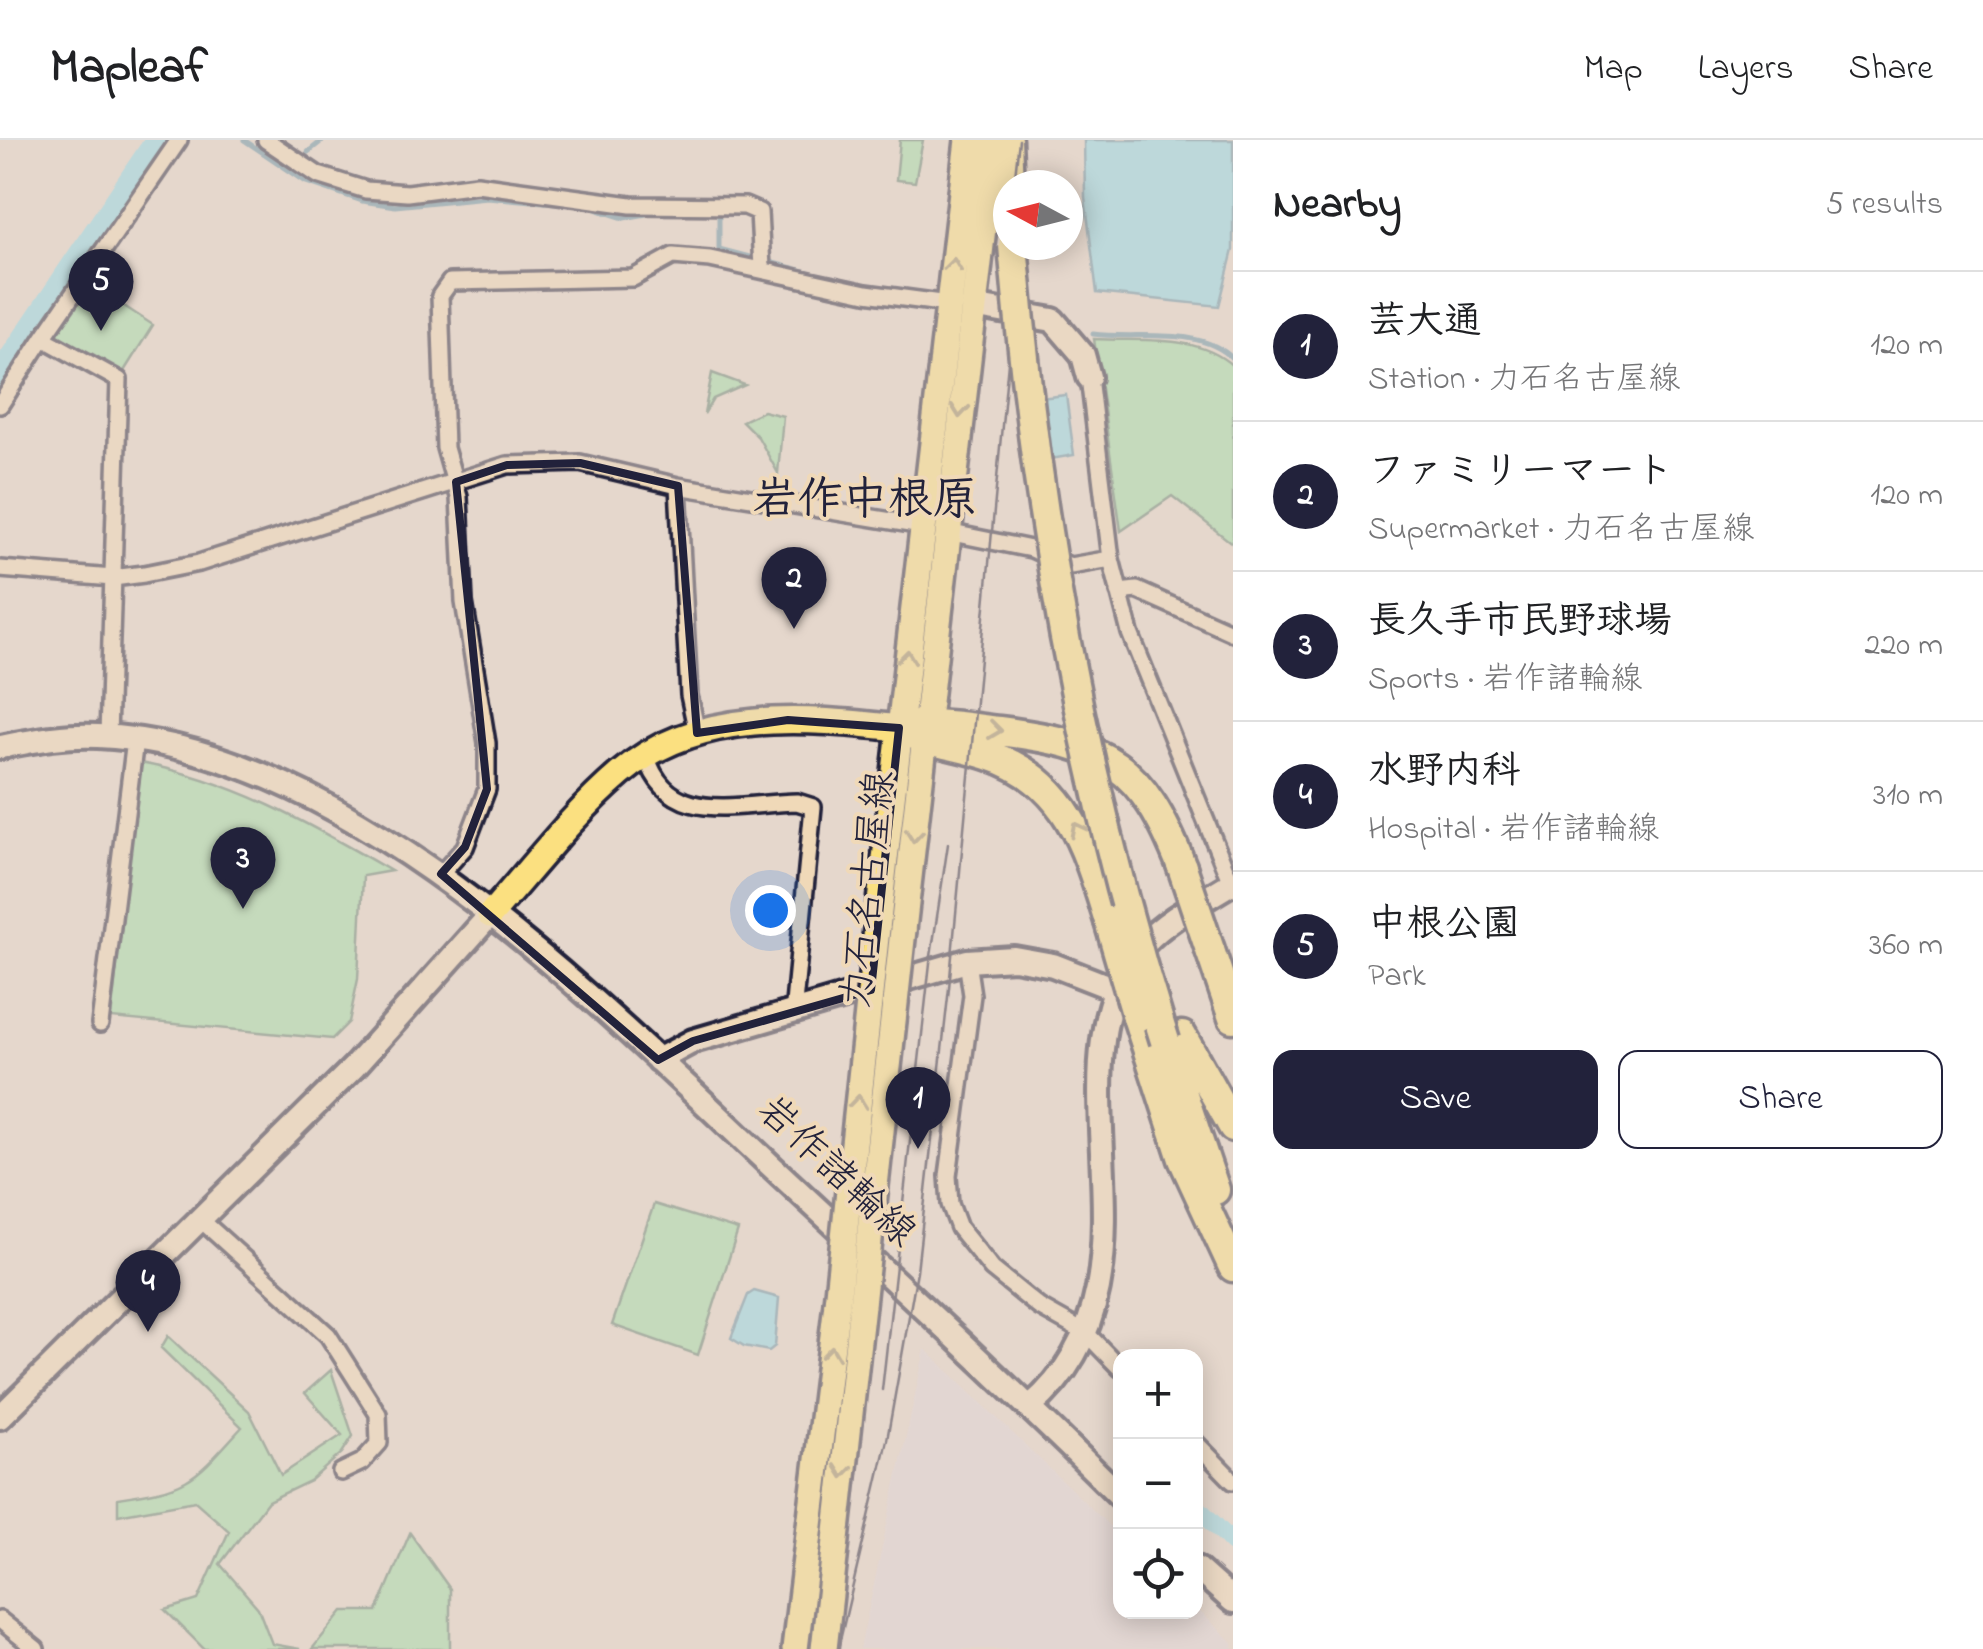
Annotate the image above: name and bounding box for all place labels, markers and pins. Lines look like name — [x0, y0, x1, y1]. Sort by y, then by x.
pin: 5 — [68, 249, 134, 331]
pin: 2 — [762, 546, 826, 629]
pin: 3 — [210, 826, 276, 909]
pin: 1 — [886, 1066, 950, 1149]
pin: 4 — [116, 1250, 180, 1332]

